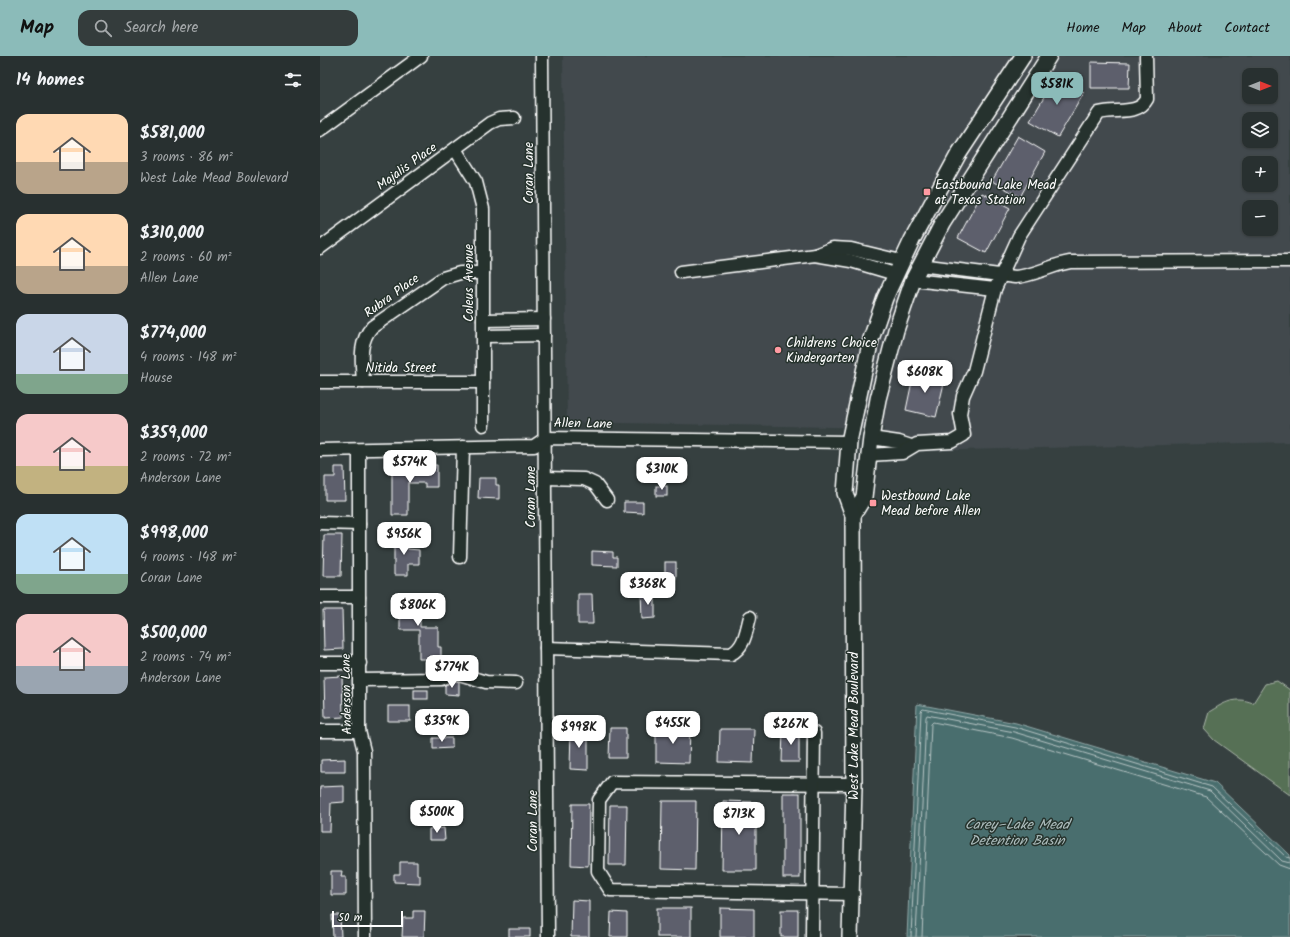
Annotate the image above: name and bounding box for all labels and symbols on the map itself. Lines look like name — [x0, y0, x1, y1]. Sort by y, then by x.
north arrow — [1242, 68, 1278, 104]
pin: $581K — [1029, 72, 1085, 106]
street label: Majalis Place — [372, 138, 442, 196]
street label: Coran Lane — [519, 142, 540, 204]
place label: Eastbound Lake Mead at Texas Station — [935, 175, 1056, 211]
marker: Eastbound Lake Mead at Texas Station — [922, 187, 932, 197]
street label: Coleus Avenue — [459, 244, 480, 322]
street label: Rubra Place — [360, 269, 424, 323]
place label: Childrens Choice Kindergarten — [786, 333, 877, 369]
marker: Childrens Choice Kindergarten — [773, 345, 783, 355]
street label: Nitida Street — [366, 358, 437, 379]
pin: $608K — [897, 360, 953, 394]
street label: Allen Lane — [554, 413, 612, 435]
pin: $574K — [382, 450, 438, 484]
pin: $310K — [634, 457, 690, 491]
street label: Coran Lane — [521, 466, 542, 528]
place label: Westbound Lake Mead before Allen — [881, 486, 981, 522]
marker: Westbound Lake Mead before Allen — [868, 498, 878, 508]
pin: $956K — [376, 522, 432, 556]
pin: $368K — [620, 572, 676, 606]
pin: $806K — [390, 593, 446, 627]
street label: West Lake Mead Boulevard — [844, 652, 865, 800]
street label: Anderson Lane — [336, 653, 358, 735]
pin: $774K — [424, 655, 480, 689]
pin: $359K — [414, 709, 470, 743]
pin: $455K — [645, 711, 701, 745]
pin: $267K — [763, 712, 819, 746]
pin: $998K — [551, 715, 607, 749]
street label: Coran Lane — [523, 790, 544, 852]
pin: $500K — [409, 800, 465, 834]
pin: $713K — [711, 802, 767, 836]
water label: Carey–Lake Mead Detention Basin — [965, 814, 1072, 852]
scale bar — [332, 909, 403, 928]

